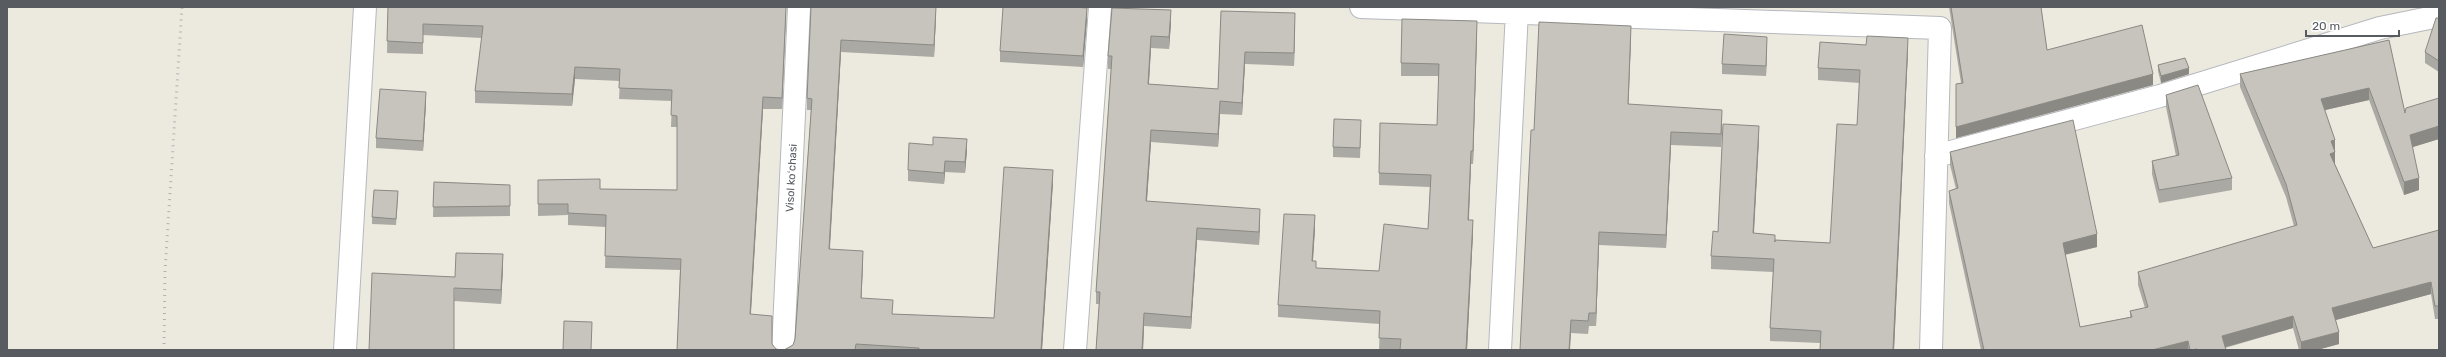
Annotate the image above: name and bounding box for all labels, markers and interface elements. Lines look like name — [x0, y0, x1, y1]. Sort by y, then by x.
scale bar — [2306, 12, 2399, 38]
text: 20 m — [2312, 19, 2340, 33]
street label: Visol koʻchasi — [783, 144, 800, 213]

